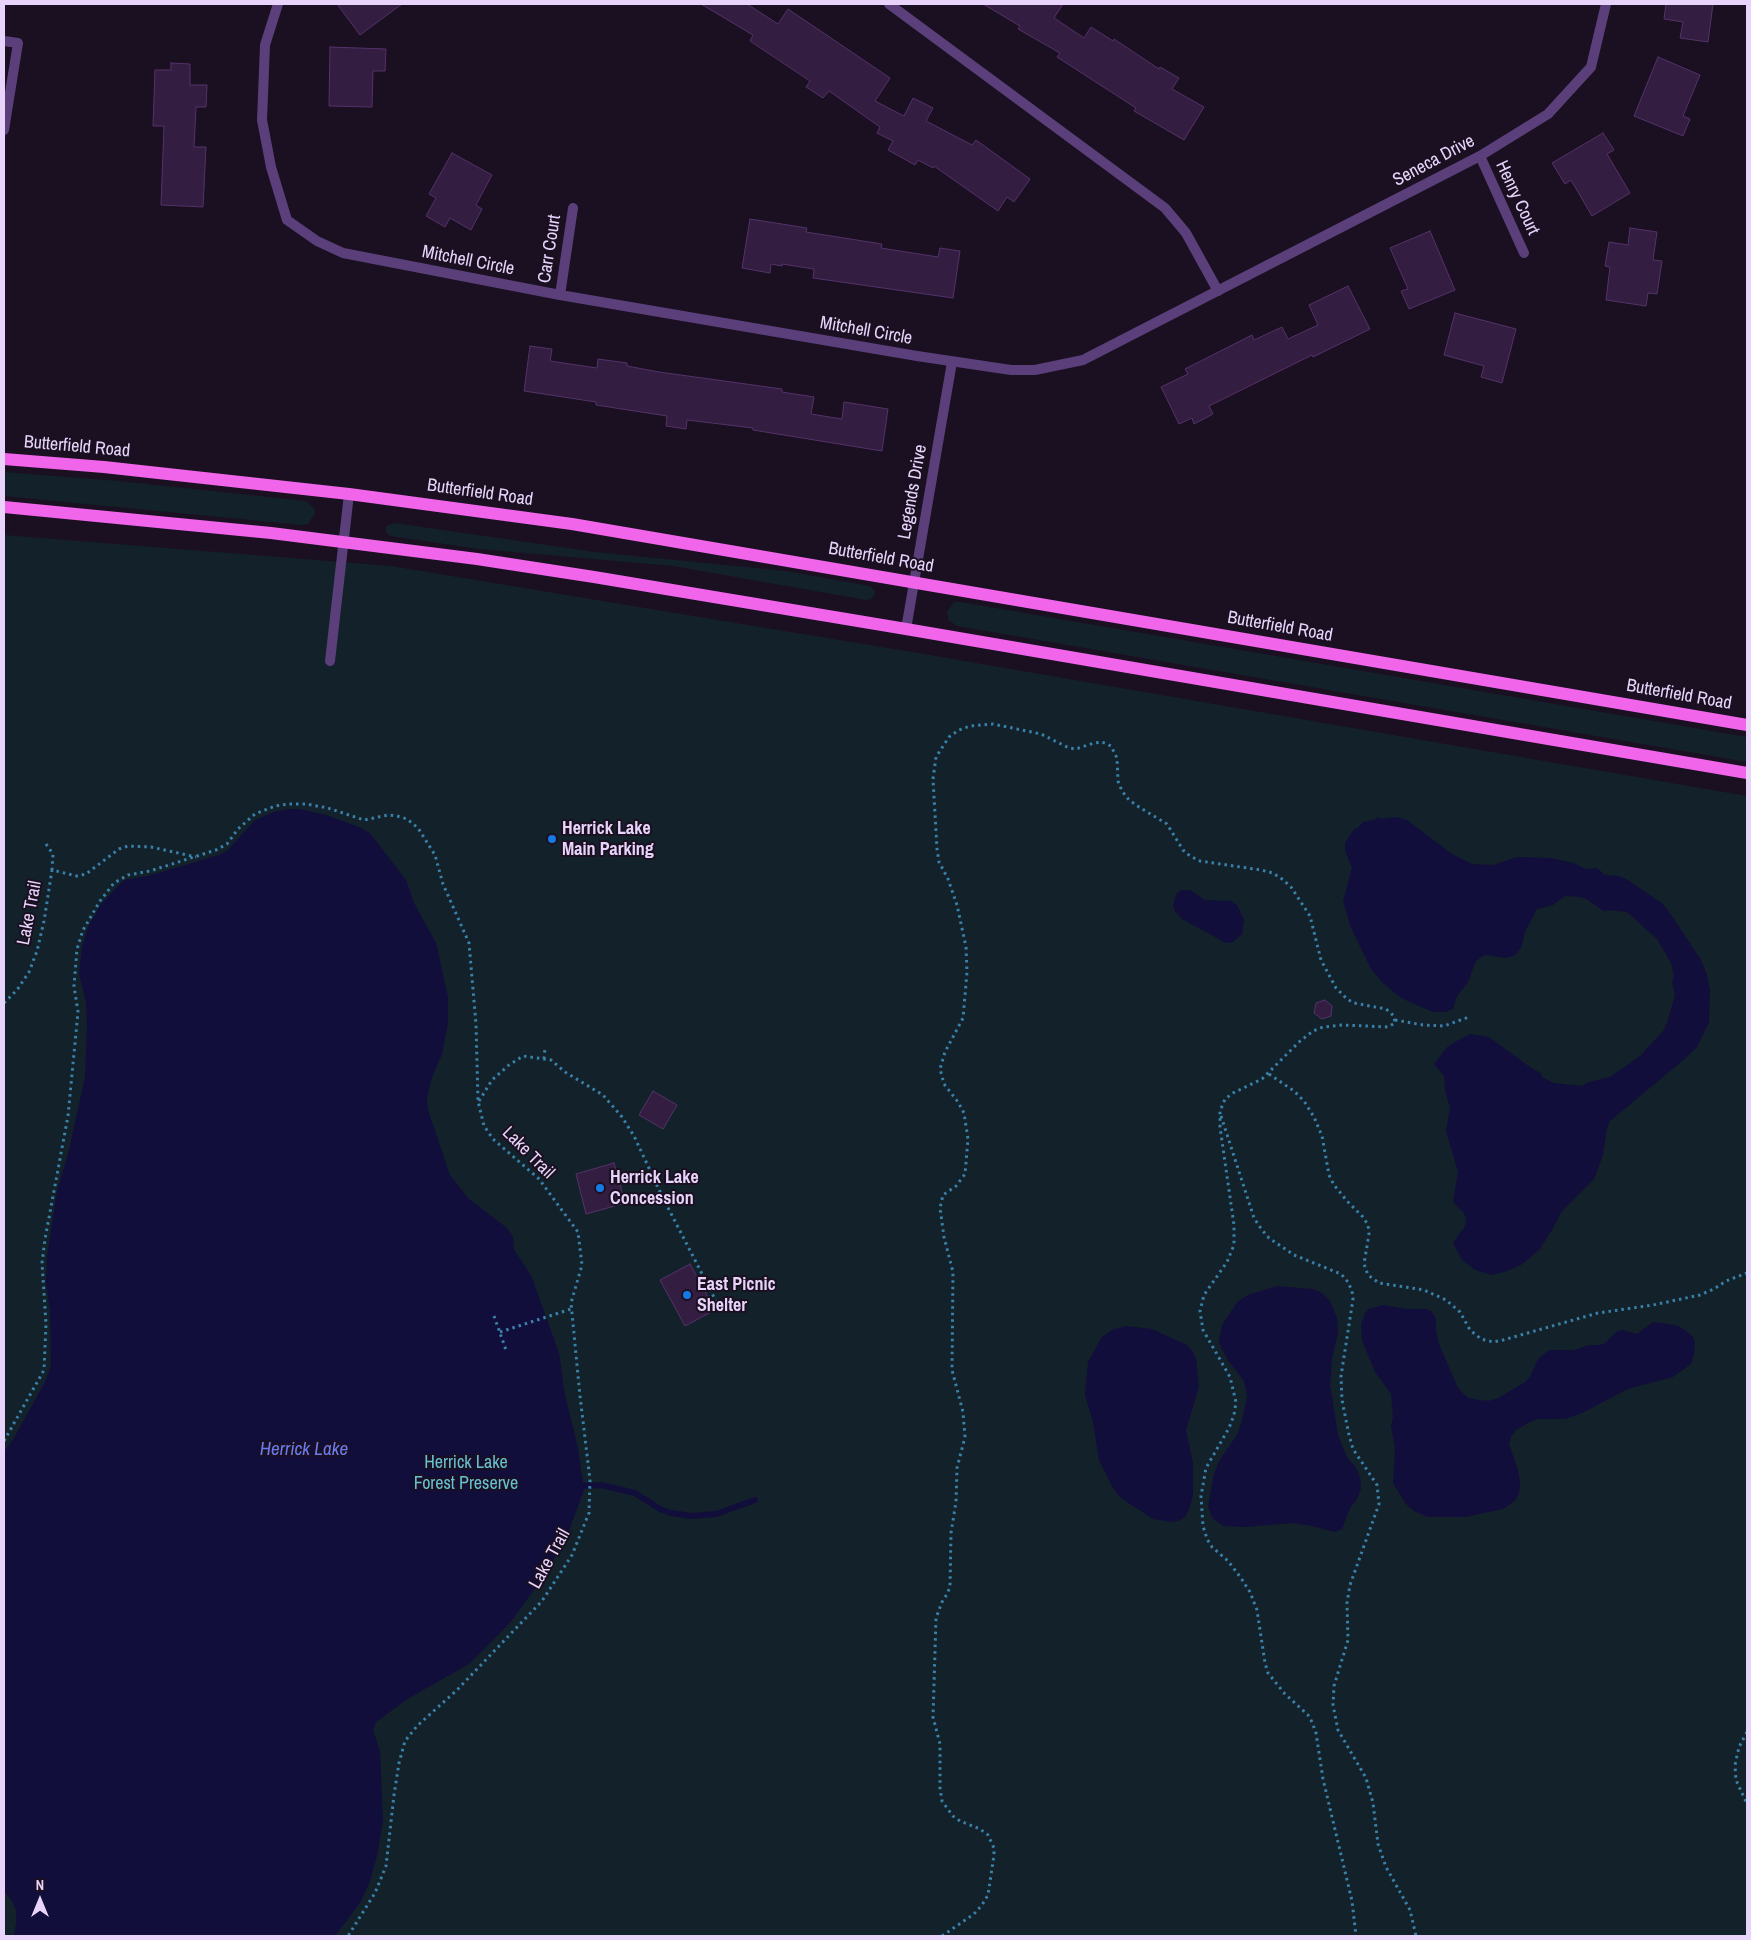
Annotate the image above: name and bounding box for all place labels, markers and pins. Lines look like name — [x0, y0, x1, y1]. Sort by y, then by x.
place label: Herrick Lake Main Parking — [562, 818, 654, 861]
marker: Herrick Lake Main Parking — [546, 833, 558, 845]
place label: Herrick Lake Concession — [610, 1167, 699, 1210]
marker: Herrick Lake Concession — [594, 1182, 606, 1194]
place label: East Picnic Shelter — [697, 1274, 776, 1316]
marker: East Picnic Shelter — [681, 1289, 693, 1301]

